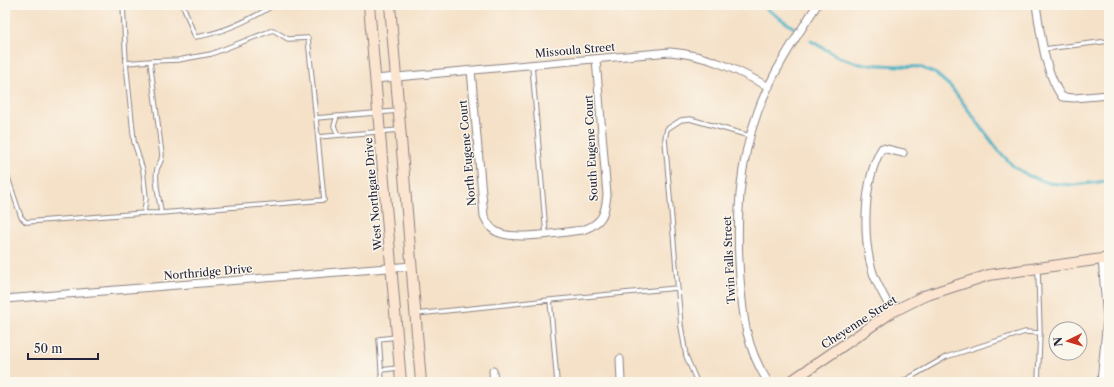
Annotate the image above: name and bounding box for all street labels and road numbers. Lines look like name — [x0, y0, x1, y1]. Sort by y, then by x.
street label: Missoula Street — [534, 40, 616, 60]
street label: South Eugene Court — [581, 94, 601, 202]
street label: North Eugene Court — [455, 99, 479, 207]
street label: West Northgate Drive — [361, 137, 385, 252]
street label: Twin Falls Street — [720, 216, 738, 304]
street label: Northridge Drive — [163, 261, 253, 283]
street label: Cheyenne Street — [819, 292, 900, 352]

